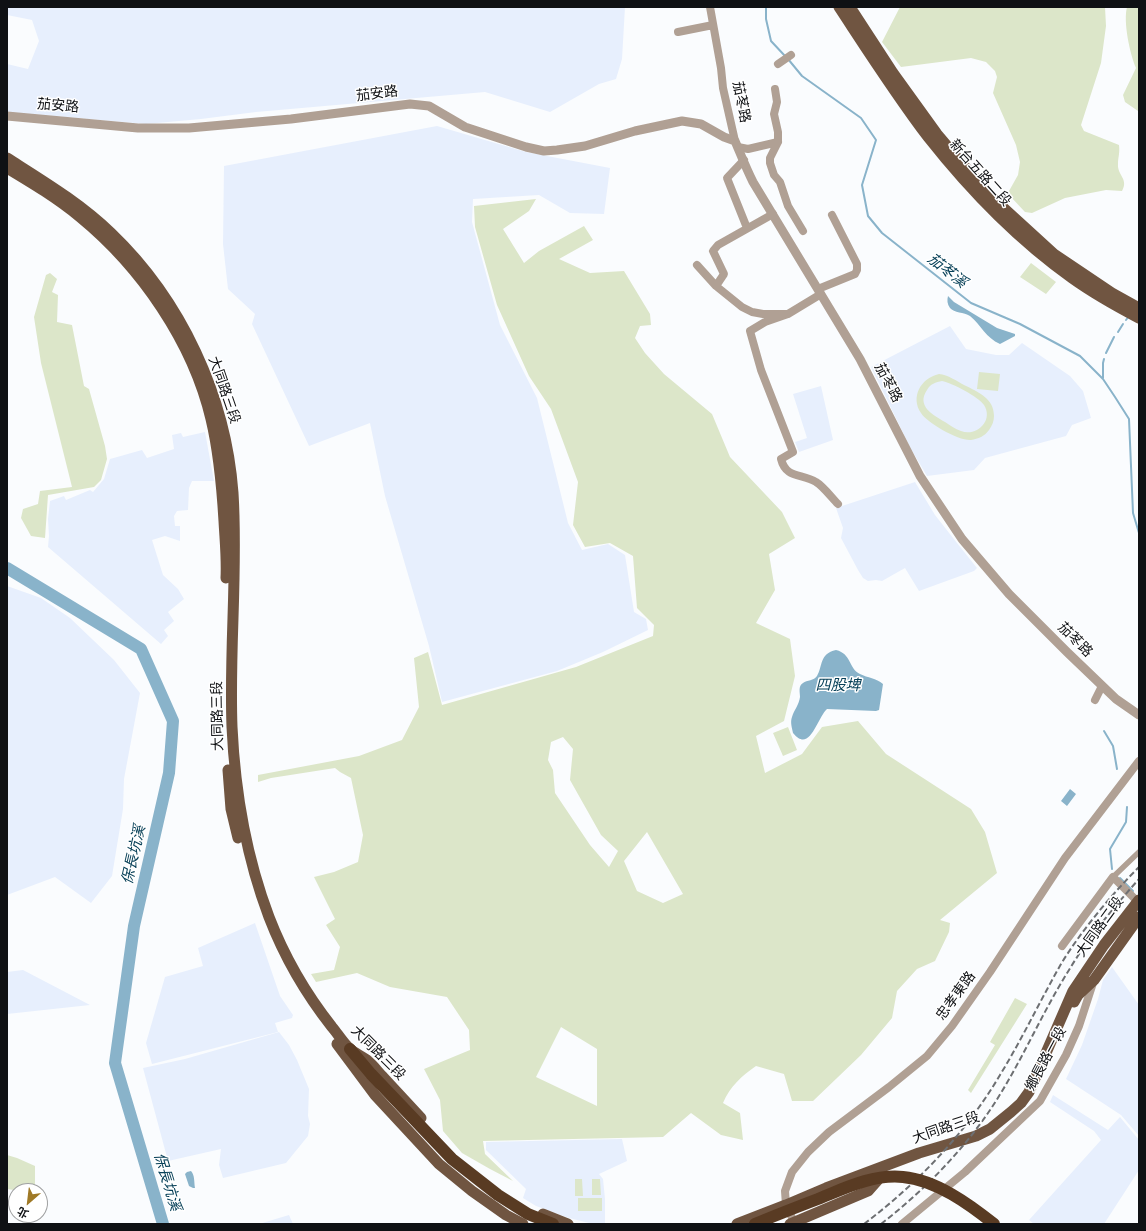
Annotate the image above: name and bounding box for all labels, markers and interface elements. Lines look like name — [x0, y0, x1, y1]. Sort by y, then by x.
street label: 茄苳路 — [729, 80, 753, 124]
street label: 茄安路 — [355, 83, 399, 105]
street label: 茄安路 — [36, 96, 80, 116]
street label: 新台五路二段 — [946, 136, 1014, 210]
water label: 茄苳溪 — [924, 250, 970, 292]
street label: 大同路三段 — [205, 354, 243, 426]
street label: 茄苳路 — [871, 361, 905, 405]
street label: 茄苳路 — [1054, 619, 1096, 661]
water label: 四股埤 — [816, 677, 860, 695]
street label: 大同路三段 — [209, 681, 227, 751]
water label: 保長坑溪 — [118, 824, 150, 886]
street label: 大同路二段 — [1073, 894, 1127, 960]
street label: 忠孝東路 — [933, 968, 979, 1024]
street label: 大同路三段 — [347, 1022, 409, 1084]
street label: 鄉長路一段 — [1022, 1024, 1070, 1094]
street label: 大同路三段 — [910, 1109, 982, 1147]
water label: 保長坑溪 — [150, 1151, 184, 1213]
north arrow — [8, 1183, 48, 1223]
text: 北 — [14, 1204, 31, 1222]

